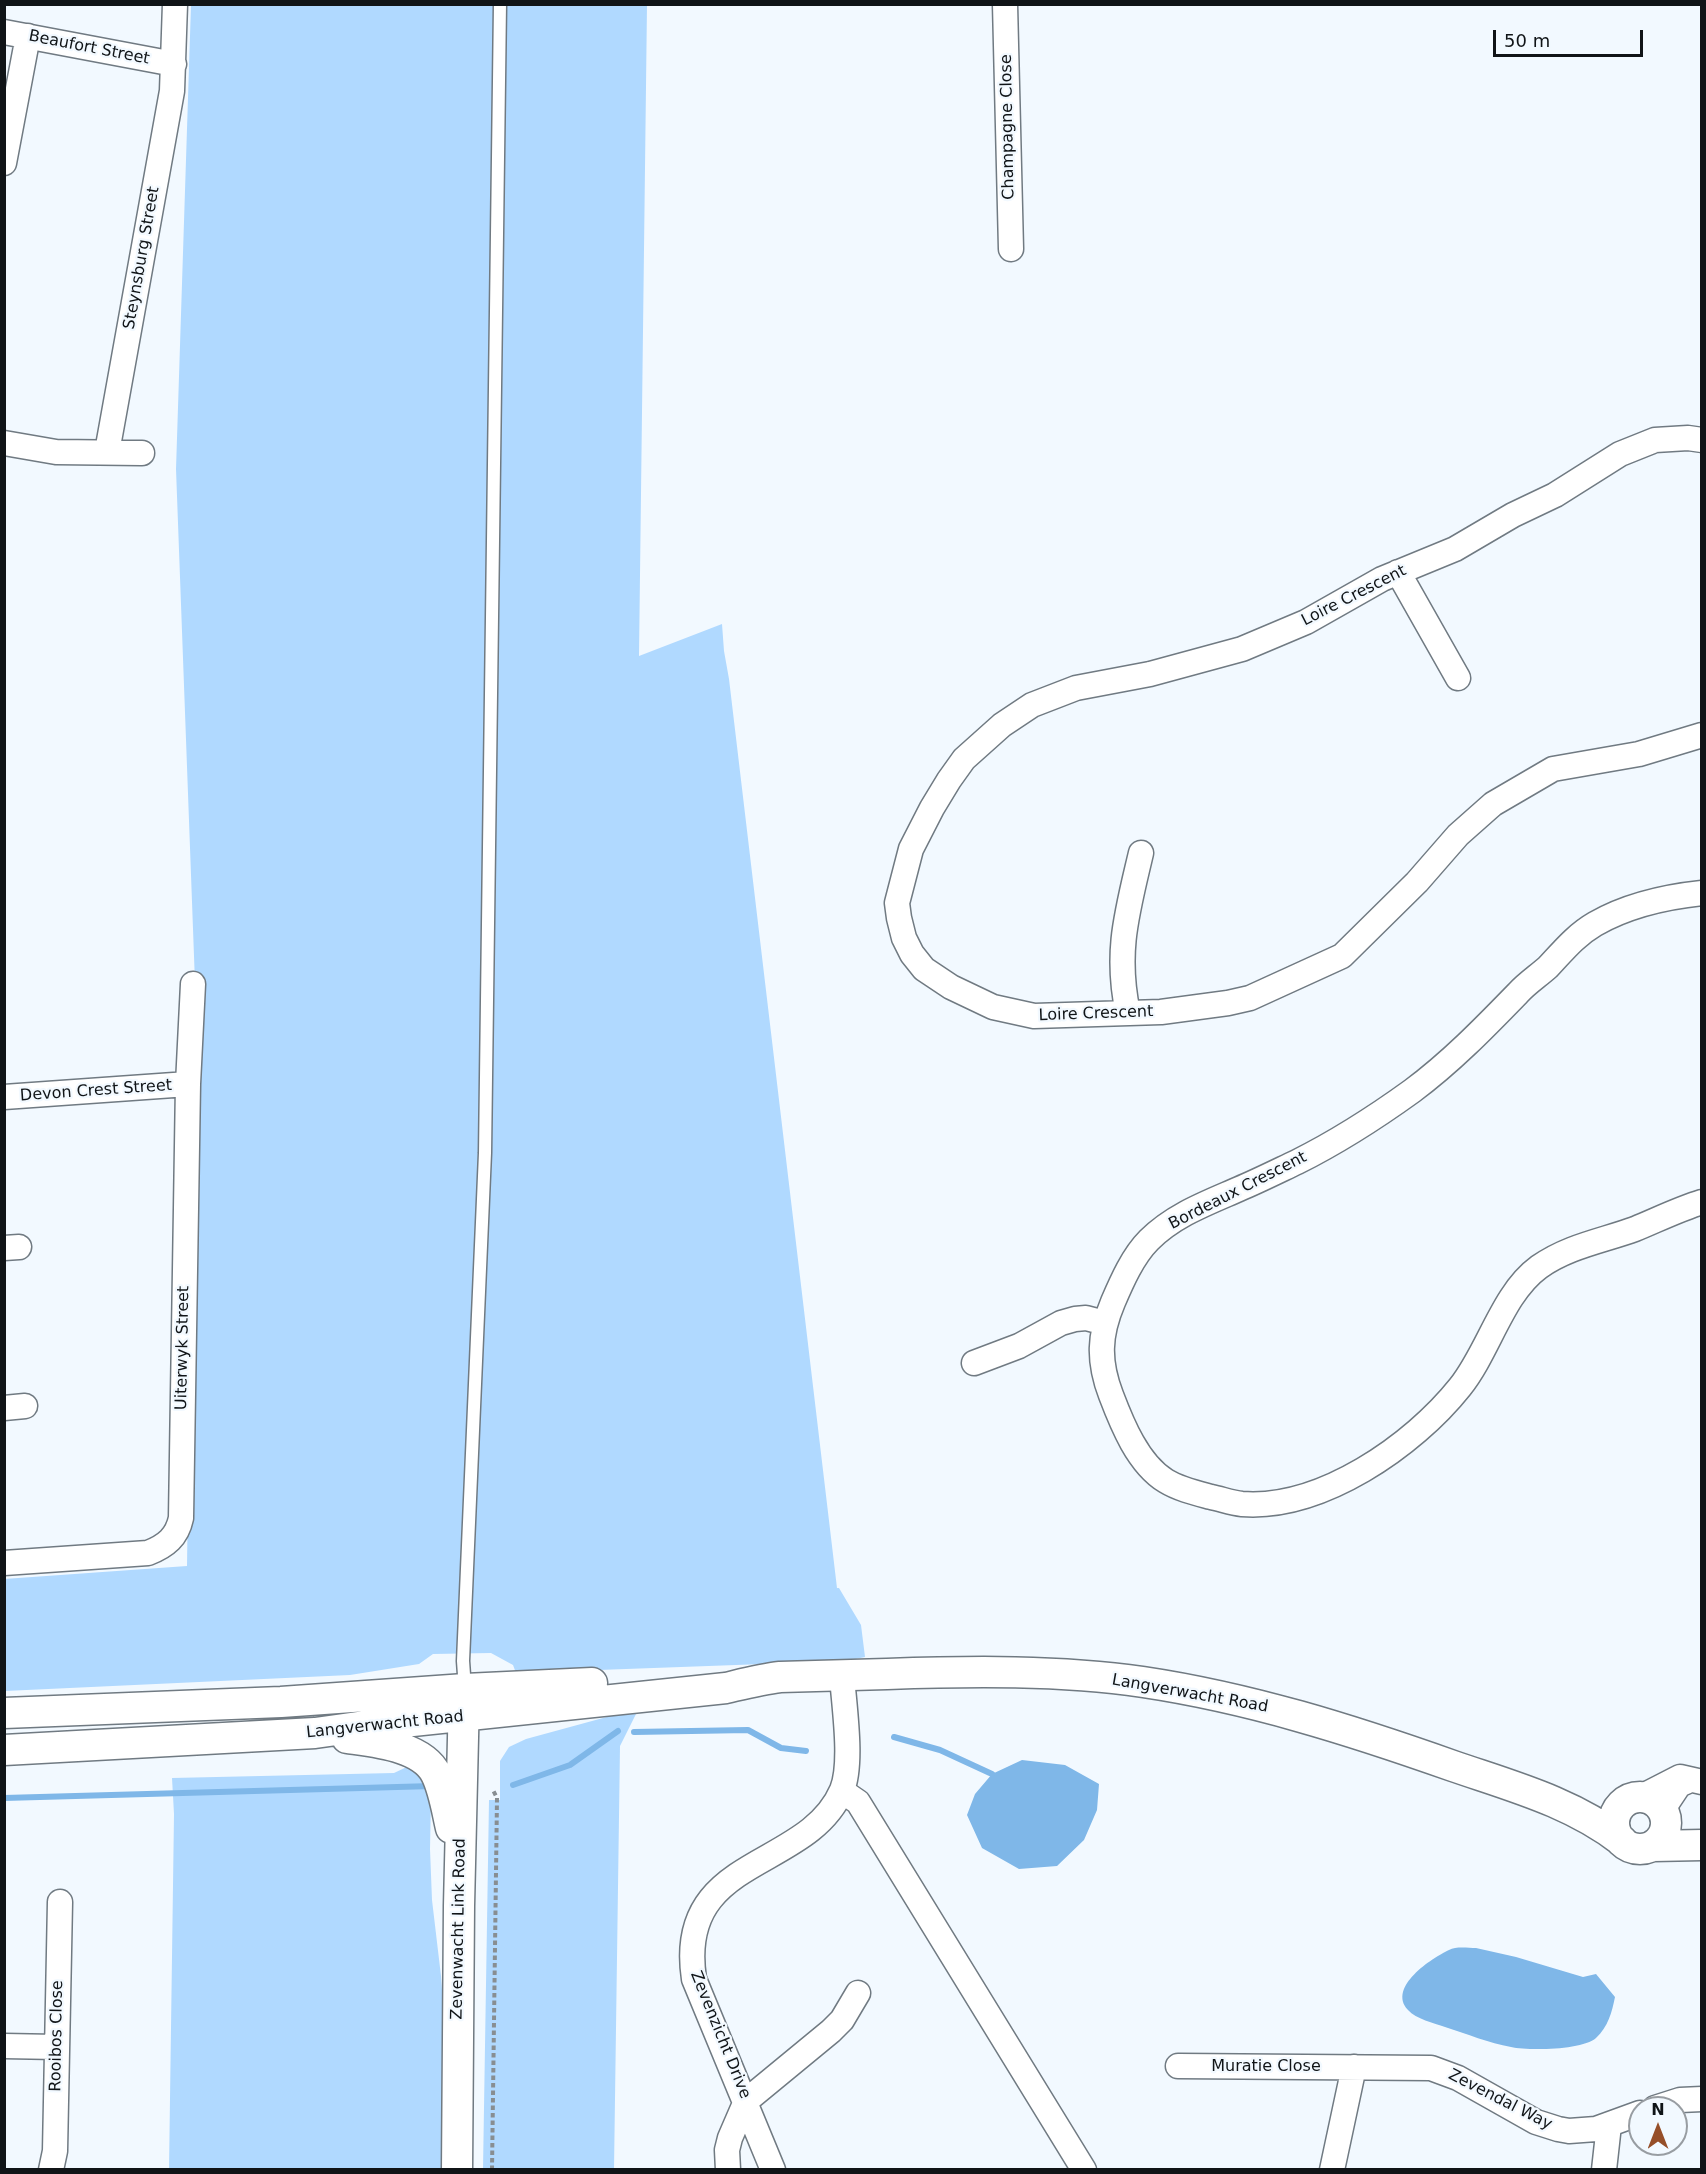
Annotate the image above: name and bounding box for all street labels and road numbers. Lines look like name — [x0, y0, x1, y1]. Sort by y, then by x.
street label: Beaufort Street — [27, 27, 151, 69]
street label: Champagne Close — [997, 54, 1019, 200]
street label: Steynsburg Street — [120, 185, 164, 331]
street label: Loire Crescent — [1299, 561, 1409, 631]
street label: Loire Crescent — [1038, 1002, 1154, 1026]
street label: Devon Crest Street — [19, 1076, 173, 1106]
street label: Bordeaux Crescent — [1166, 1148, 1310, 1234]
street label: Uiterwyk Street — [172, 1286, 194, 1410]
street label: Langverwacht Road — [1110, 1671, 1270, 1717]
street label: Langverwacht Road — [305, 1707, 465, 1743]
street label: Zevenwacht Link Road — [448, 1838, 470, 2020]
street label: Zevenzicht Drive — [686, 1968, 754, 2102]
street label: Rooibos Close — [46, 1980, 68, 2092]
street label: Muratie Close — [1211, 2057, 1321, 2077]
street label: Zevendal Way — [1445, 2066, 1555, 2134]

